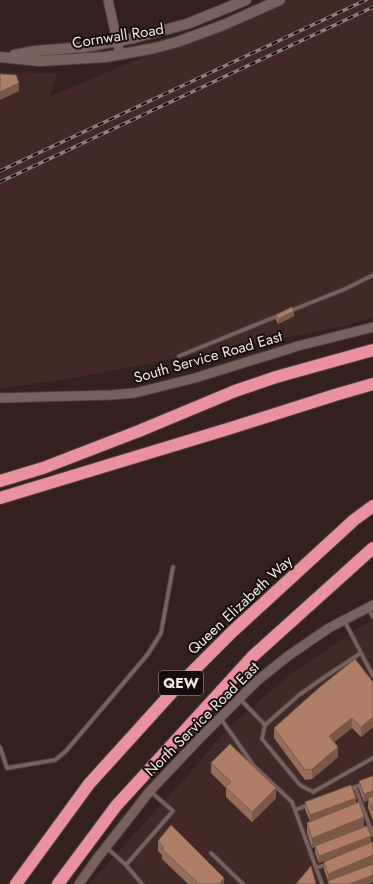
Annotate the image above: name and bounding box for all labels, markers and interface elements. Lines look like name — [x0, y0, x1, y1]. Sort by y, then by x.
street label: Cornwall Road — [71, 18, 165, 54]
street label: South Service Road East — [131, 325, 285, 389]
street label: Queen Elizabeth Way — [183, 550, 298, 660]
street label: North Service Road East — [140, 656, 265, 781]
road number: QEW — [159, 671, 203, 695]

